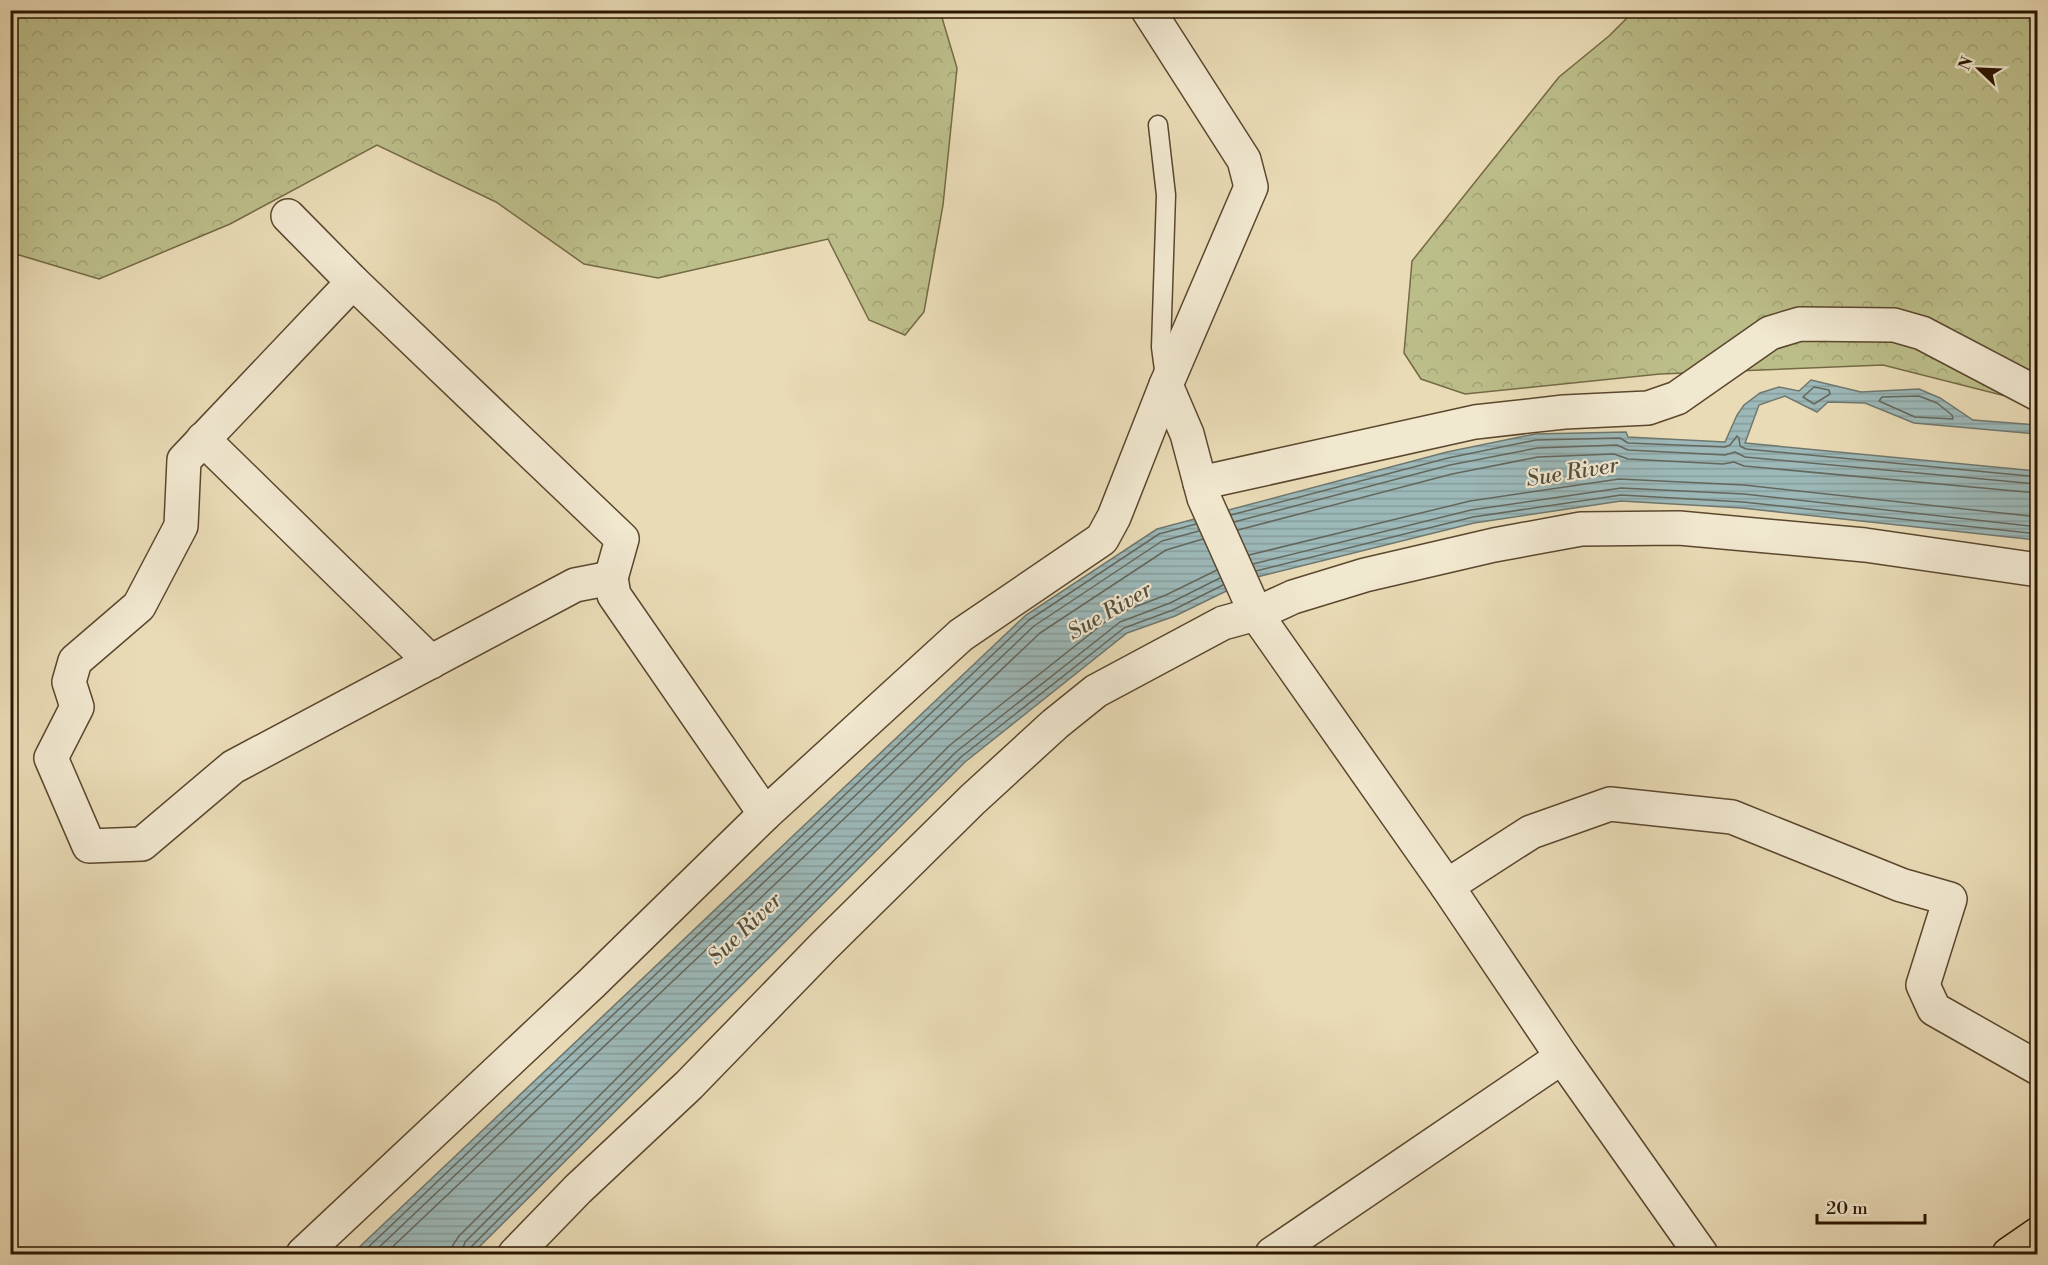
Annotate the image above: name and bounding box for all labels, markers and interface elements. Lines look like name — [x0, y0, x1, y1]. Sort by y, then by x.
north arrow — [1949, 39, 2009, 99]
text: N — [1954, 53, 1978, 73]
water label: Sue River — [1524, 452, 1621, 493]
water label: Sue River — [1063, 576, 1157, 646]
water label: Sue River — [702, 887, 788, 971]
scale bar — [1817, 1187, 1925, 1225]
text: 20 m — [1826, 1197, 1868, 1220]

